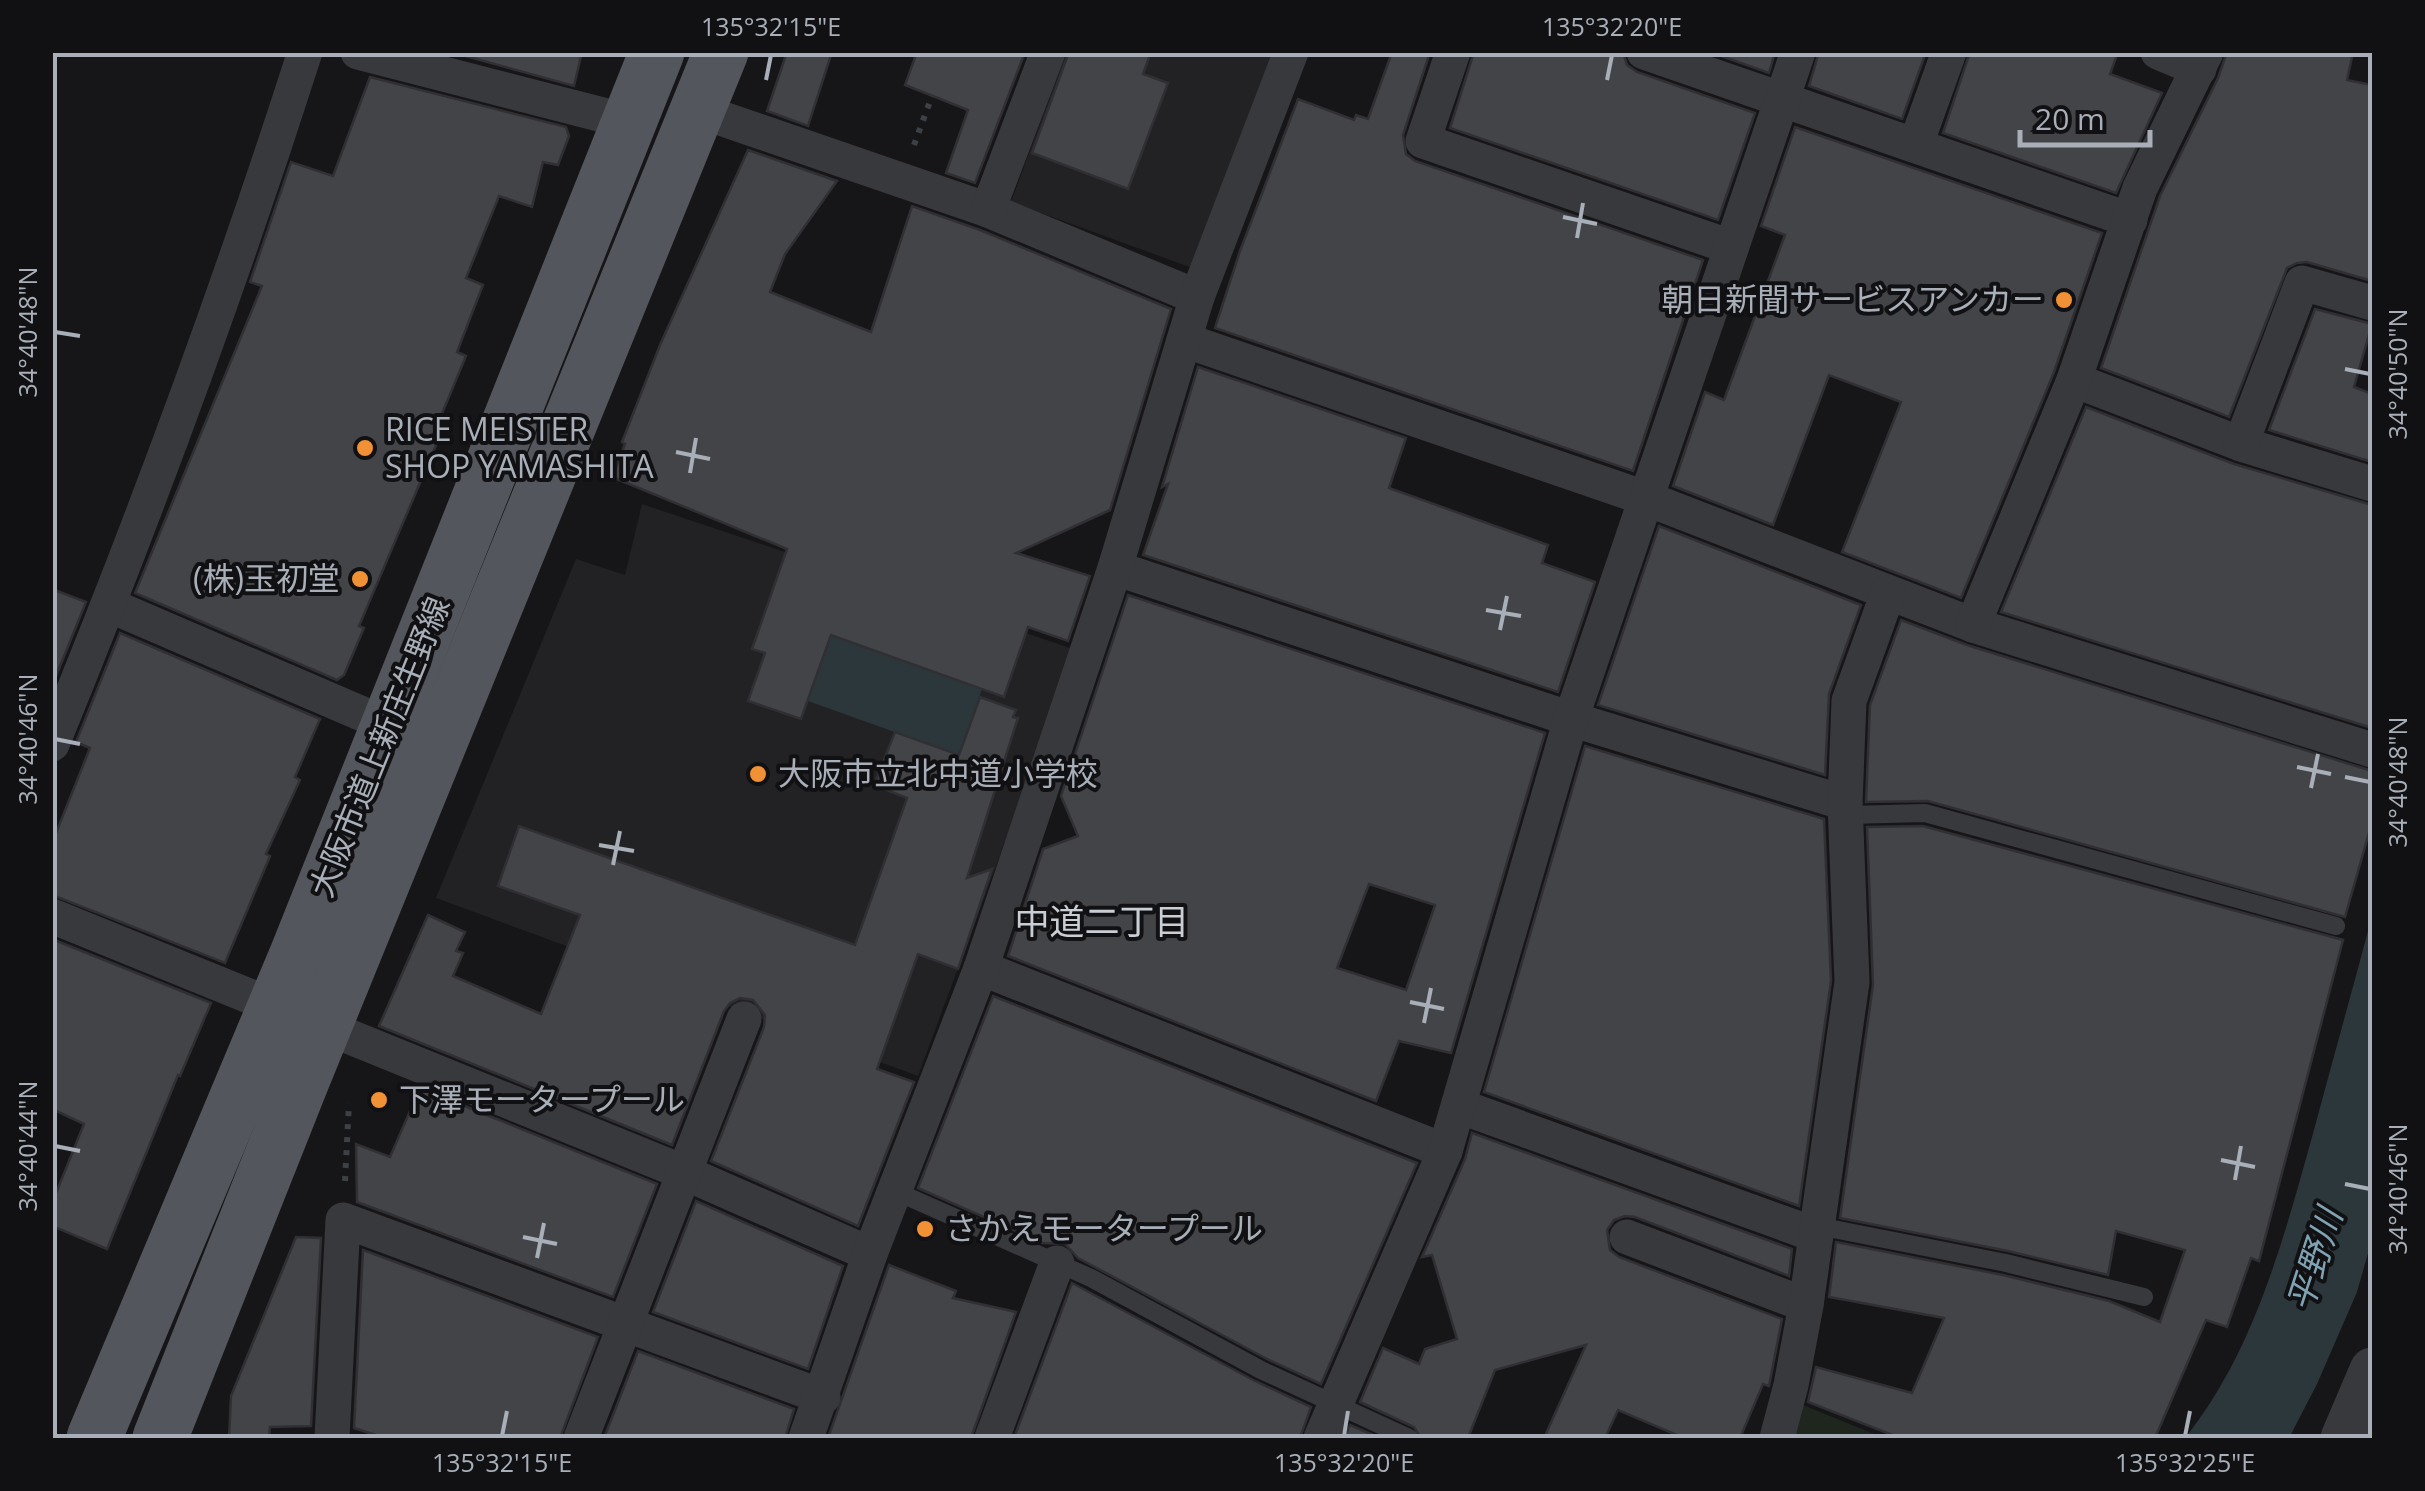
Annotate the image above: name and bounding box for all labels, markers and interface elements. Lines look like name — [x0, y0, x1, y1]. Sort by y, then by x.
text: 135°32'15"E — [701, 9, 841, 43]
text: 135°32'20"E — [1542, 9, 1682, 43]
scale bar — [2020, 85, 2150, 147]
text: 20 m — [2035, 98, 2105, 139]
text: 34°40'48"N — [10, 267, 44, 397]
place label: 朝日新聞サービスアンカー — [1661, 277, 2044, 320]
marker: 朝日新聞サービスアンカー — [2053, 289, 2075, 311]
text: 34°40'50"N — [2380, 309, 2414, 439]
place label: RICE MEISTER SHOP YAMASHITA — [385, 407, 654, 487]
marker: RICE MEISTER SHOP YAMASHITA — [354, 437, 376, 459]
place label: (株)玉初堂 — [193, 556, 340, 599]
marker: (株)玉初堂 — [349, 568, 371, 590]
street label: 大阪市道上新庄生野線 — [299, 590, 458, 903]
text: 34°40'46"N — [10, 674, 44, 804]
text: 34°40'48"N — [2380, 717, 2414, 847]
place label: 大阪市立北中道小学校 — [778, 751, 1098, 794]
marker: 大阪市立北中道小学校 — [747, 763, 769, 785]
district label: 中道二丁目 — [1014, 897, 1190, 944]
place label: 下澤モータープール — [399, 1077, 685, 1120]
text: 34°40'44"N — [10, 1081, 44, 1211]
marker: 下澤モータープール — [368, 1089, 390, 1111]
text: 34°40'46"N — [2380, 1124, 2414, 1254]
water label: 平野川 — [2275, 1199, 2353, 1317]
place label: さかえモータープール — [945, 1206, 1263, 1249]
marker: さかえモータープール — [914, 1218, 936, 1240]
text: 135°32'15"E — [432, 1445, 572, 1479]
text: 135°32'20"E — [1274, 1445, 1414, 1479]
text: 135°32'25"E — [2115, 1445, 2255, 1479]

